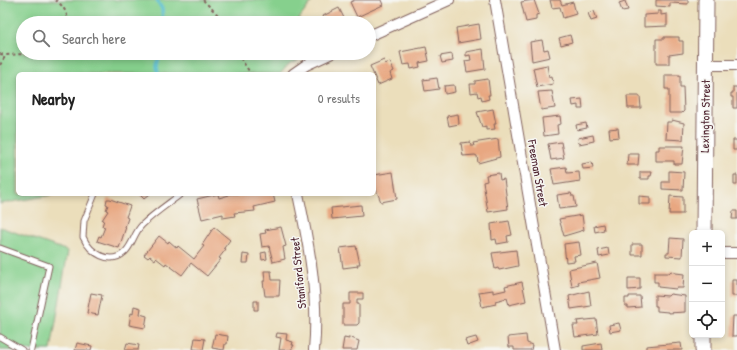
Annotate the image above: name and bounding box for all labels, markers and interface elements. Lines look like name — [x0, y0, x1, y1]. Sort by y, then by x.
search box — [16, 16, 376, 60]
icon: search — [30, 27, 52, 49]
text: Search here — [62, 28, 126, 49]
street label: Lexington Street — [696, 78, 714, 153]
text: Nearby — [32, 87, 75, 110]
text: 0 results — [318, 89, 360, 107]
street label: Freeman Street — [524, 137, 552, 209]
map controls — [689, 230, 725, 338]
button: + — [689, 230, 725, 266]
street label: Staniford Street — [286, 236, 310, 309]
button: − — [689, 266, 725, 302]
button: locate — [689, 302, 725, 338]

